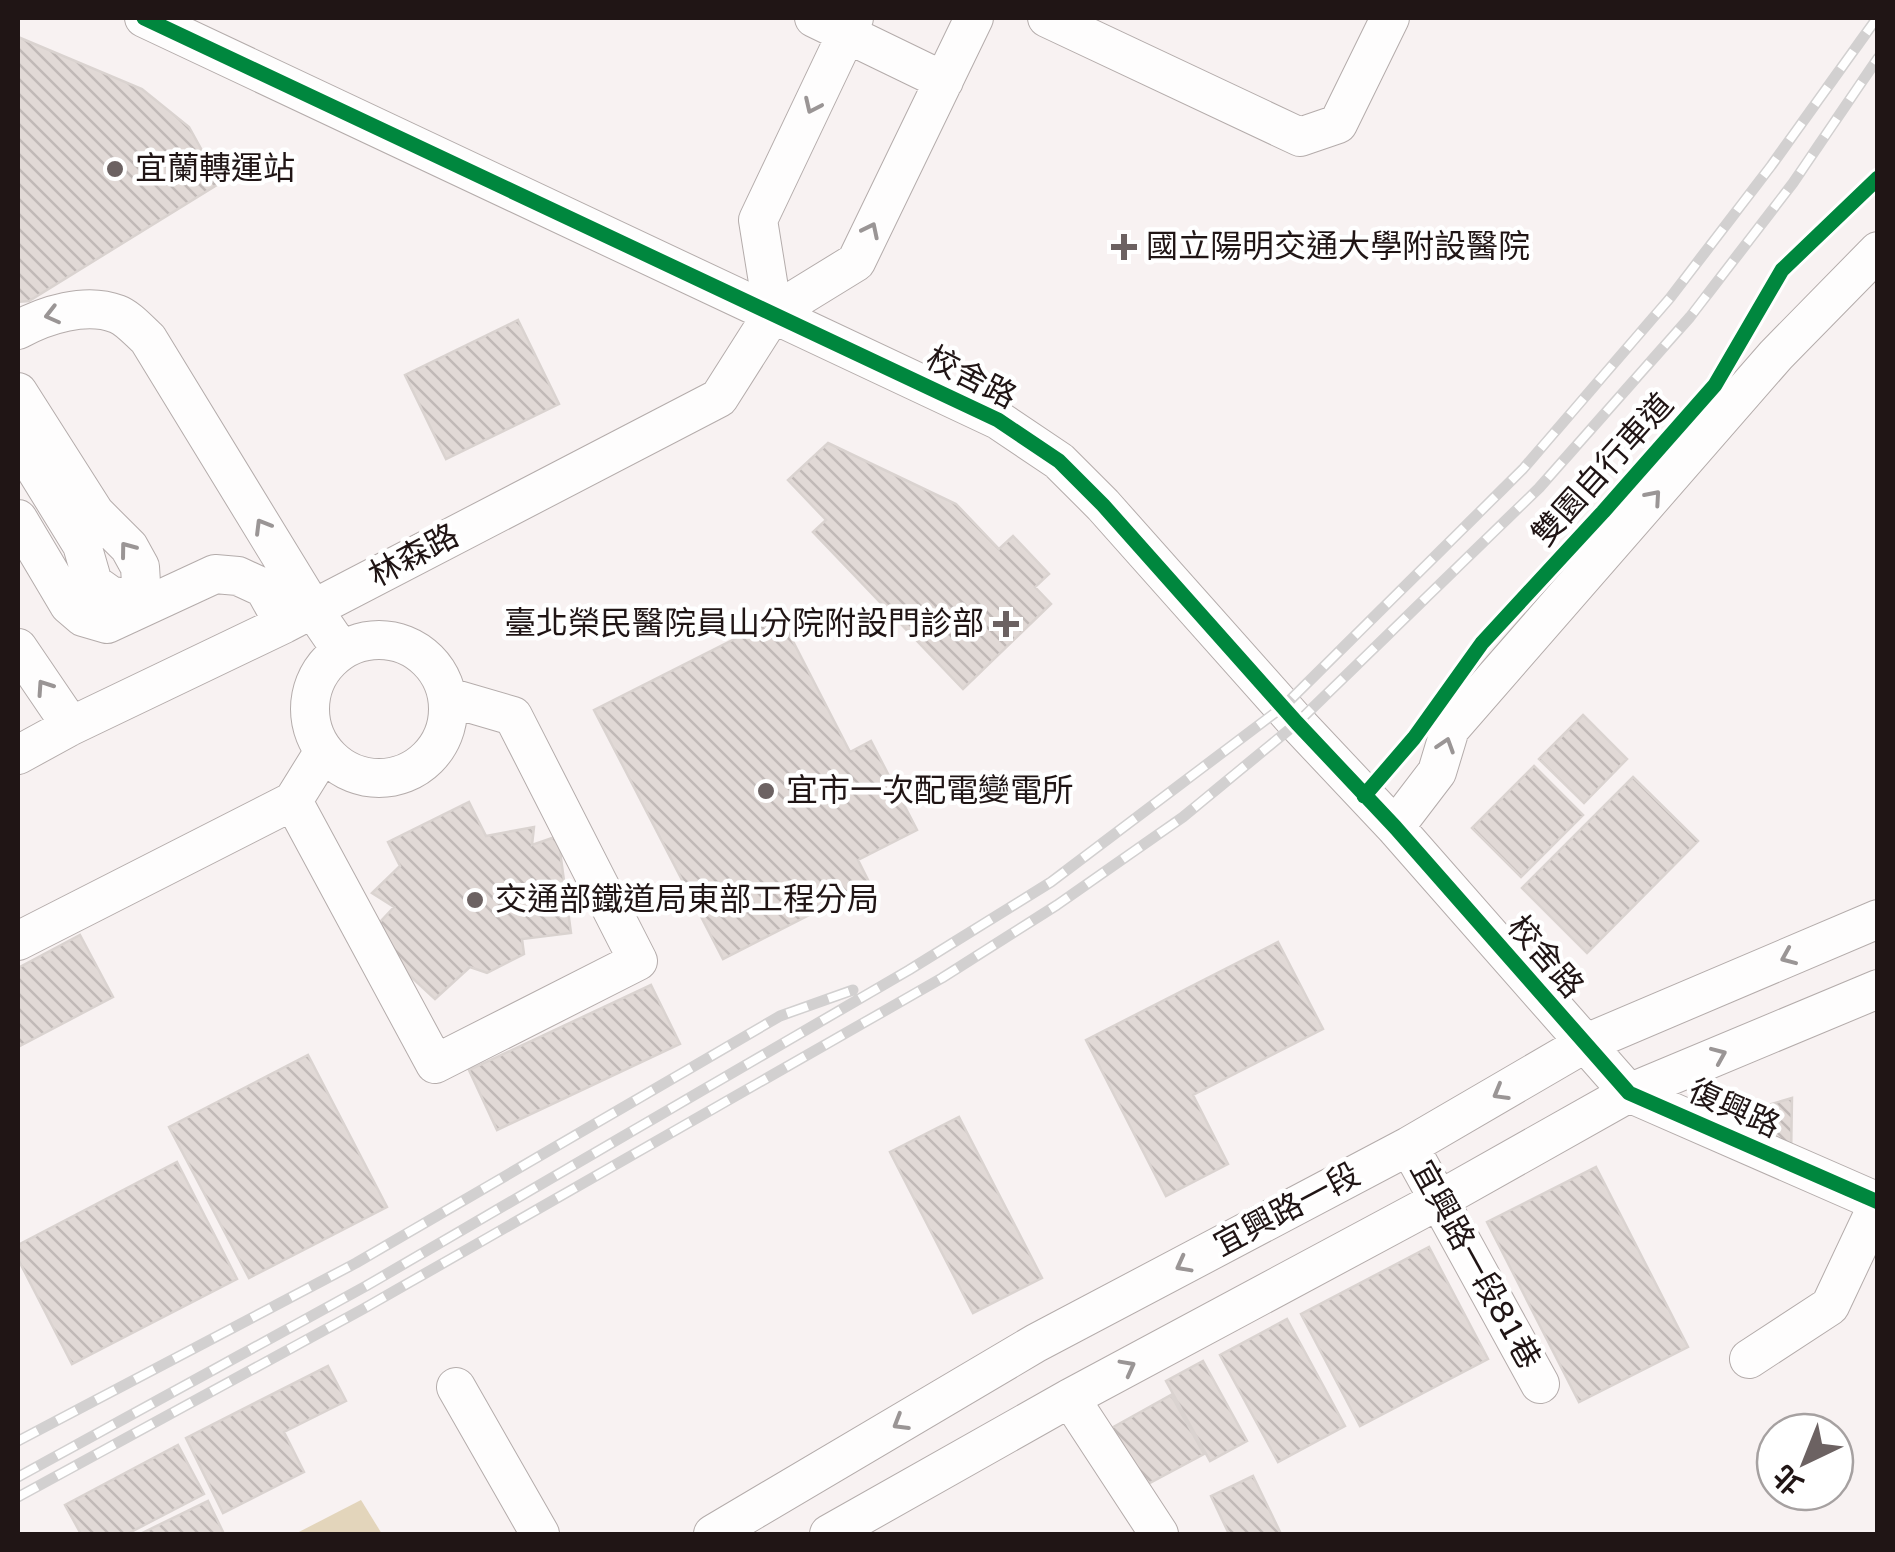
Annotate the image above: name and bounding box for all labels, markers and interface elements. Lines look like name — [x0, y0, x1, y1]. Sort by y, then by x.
one-way arrow — [805, 95, 825, 113]
place label: 宜蘭轉運站 — [135, 150, 295, 188]
marker: 宜蘭轉運站 — [104, 158, 126, 180]
one-way arrow — [859, 222, 879, 240]
place label: 國立陽明交通大學附設醫院 — [1146, 228, 1530, 266]
marker: 國立陽明交通大學附設醫院 — [1111, 234, 1137, 260]
one-way arrow — [44, 304, 62, 325]
street label: 校舍路 — [920, 339, 1022, 417]
street label: 雙園自行車道 — [1525, 386, 1681, 554]
one-way arrow — [1642, 490, 1660, 509]
street label: 林森路 — [363, 517, 465, 595]
one-way arrow — [255, 519, 274, 537]
one-way arrow — [121, 542, 139, 560]
place label: 臺北榮民醫院員山分院附設門診部 — [504, 605, 984, 643]
marker: 臺北榮民醫院員山分院附設門診部 — [993, 611, 1019, 637]
one-way arrow — [38, 680, 56, 698]
one-way arrow — [1434, 737, 1454, 754]
place label: 宜市一次配電變電所 — [786, 772, 1074, 810]
marker: 宜市一次配電變電所 — [755, 780, 777, 802]
place label: 交通部鐵道局東部工程分局 — [495, 881, 879, 919]
marker: 交通部鐵道局東部工程分局 — [464, 889, 486, 911]
street label: 校舍路 — [1499, 908, 1591, 1006]
one-way arrow — [1780, 946, 1798, 966]
one-way arrow — [1709, 1047, 1727, 1067]
street label: 復興路 — [1682, 1072, 1786, 1146]
one-way arrow — [1493, 1081, 1511, 1100]
street label: 宜興路一段81巷 — [1402, 1154, 1548, 1376]
street label: 宜興路一段 — [1207, 1156, 1367, 1264]
one-way arrow — [1176, 1253, 1194, 1272]
one-way arrow — [1117, 1360, 1135, 1379]
one-way arrow — [893, 1411, 911, 1430]
north arrow — [1755, 1412, 1855, 1512]
text: 北 — [1767, 1458, 1810, 1502]

